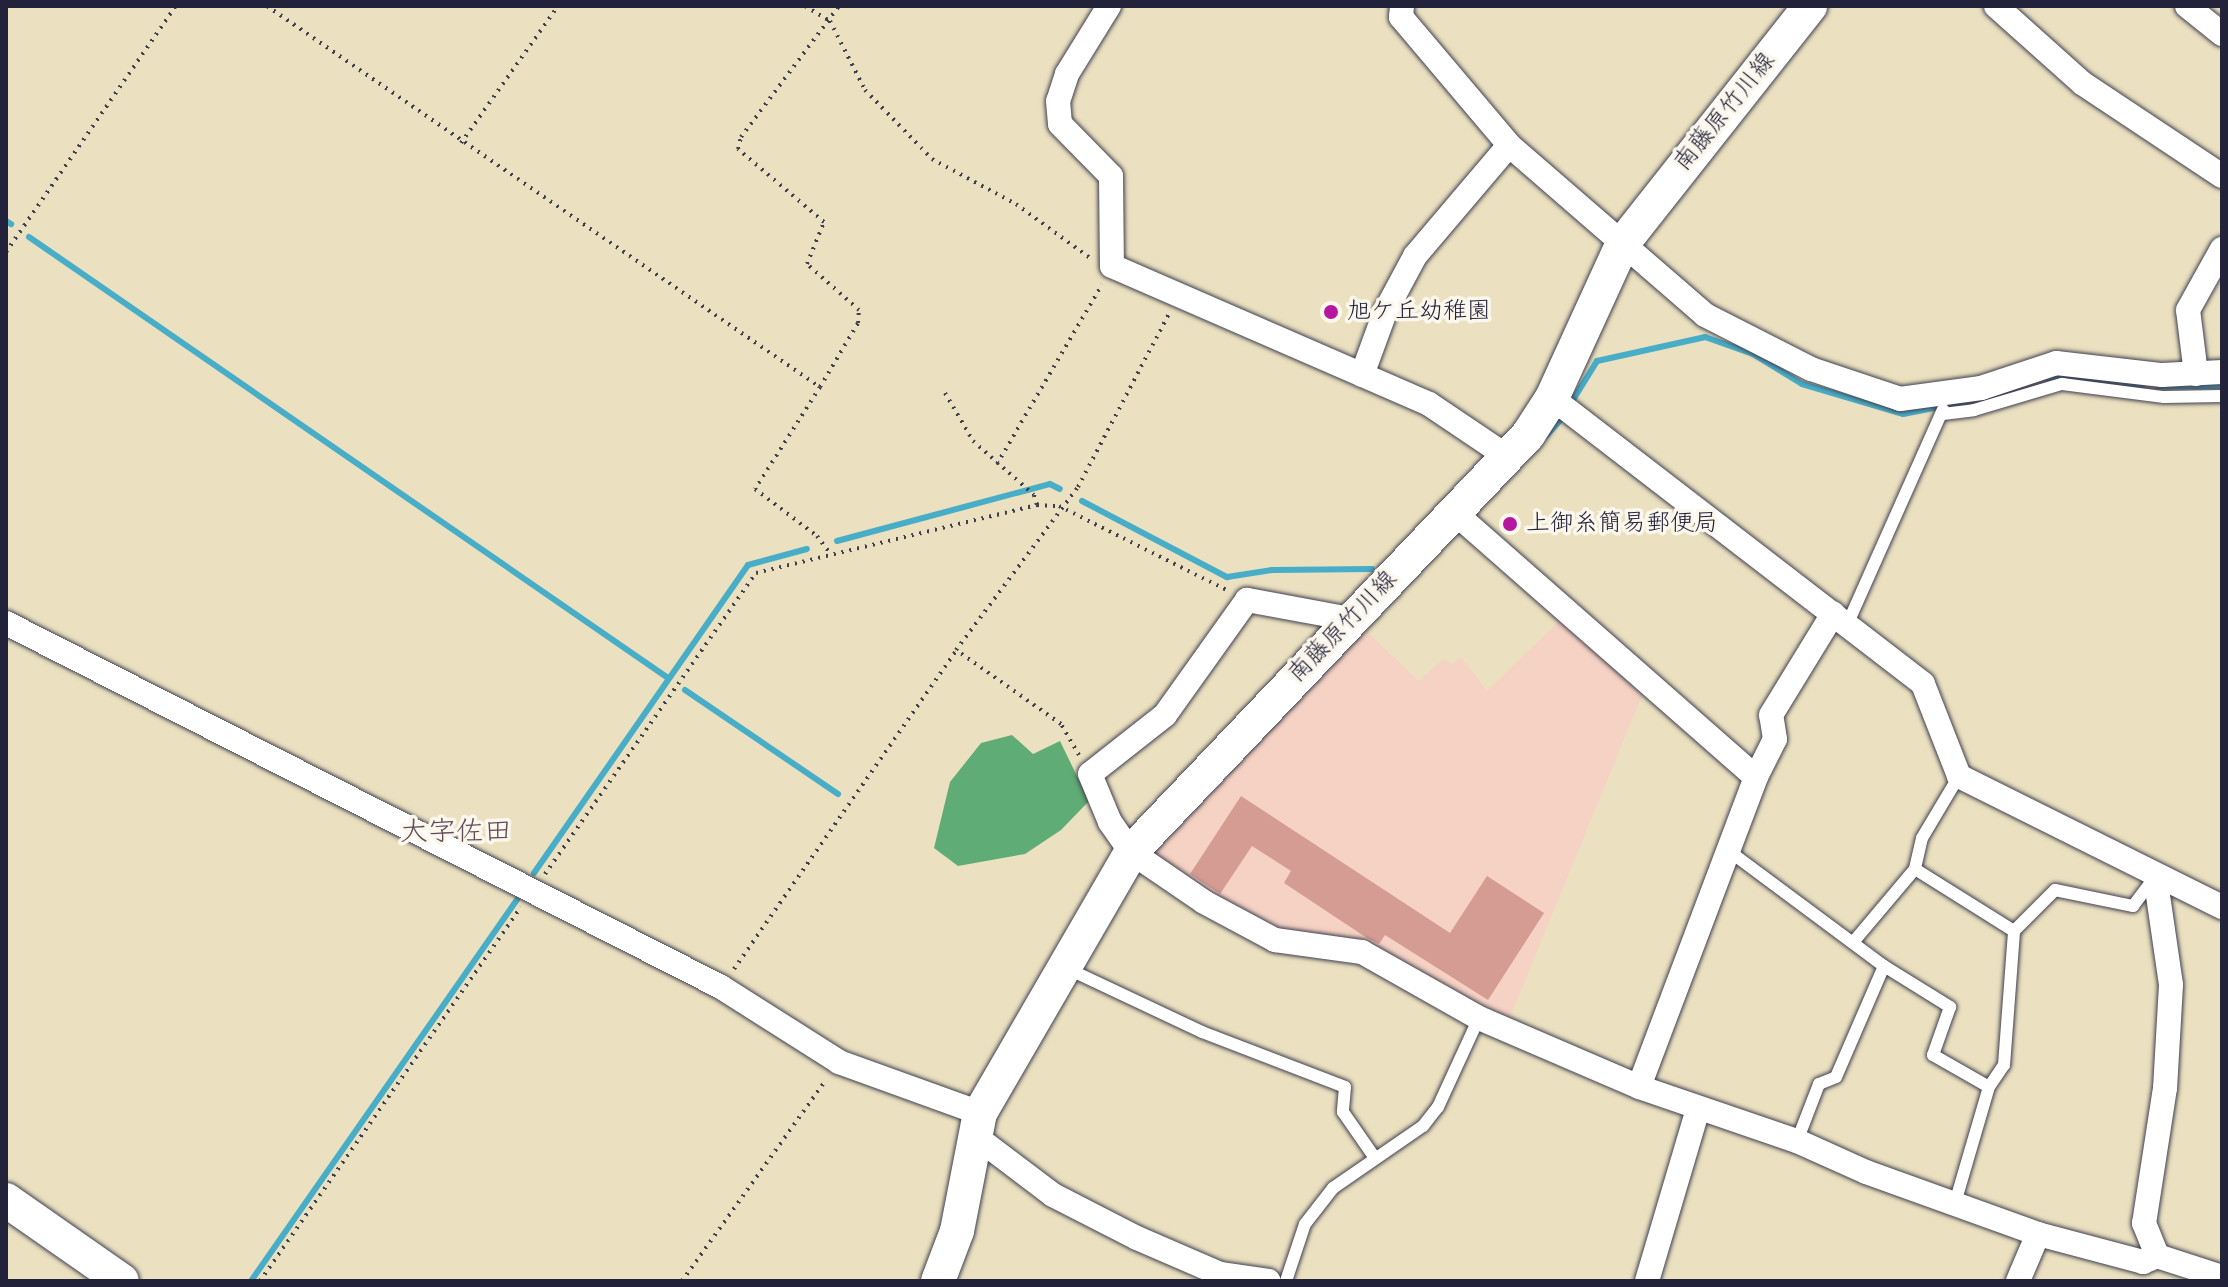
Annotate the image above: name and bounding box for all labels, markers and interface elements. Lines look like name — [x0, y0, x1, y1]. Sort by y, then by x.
street label: 南藤原竹川線 — [1668, 47, 1782, 177]
place label: 旭ケ丘幼稚園 — [1347, 298, 1491, 326]
marker: 旭ケ丘幼稚園 — [1322, 303, 1340, 321]
place label: 上御糸簡易郵便局 — [1526, 510, 1718, 538]
marker: 上御糸簡易郵便局 — [1501, 515, 1519, 533]
street label: 南藤原竹川線 — [1283, 565, 1403, 689]
district label: 大字佐田 — [400, 816, 512, 850]

